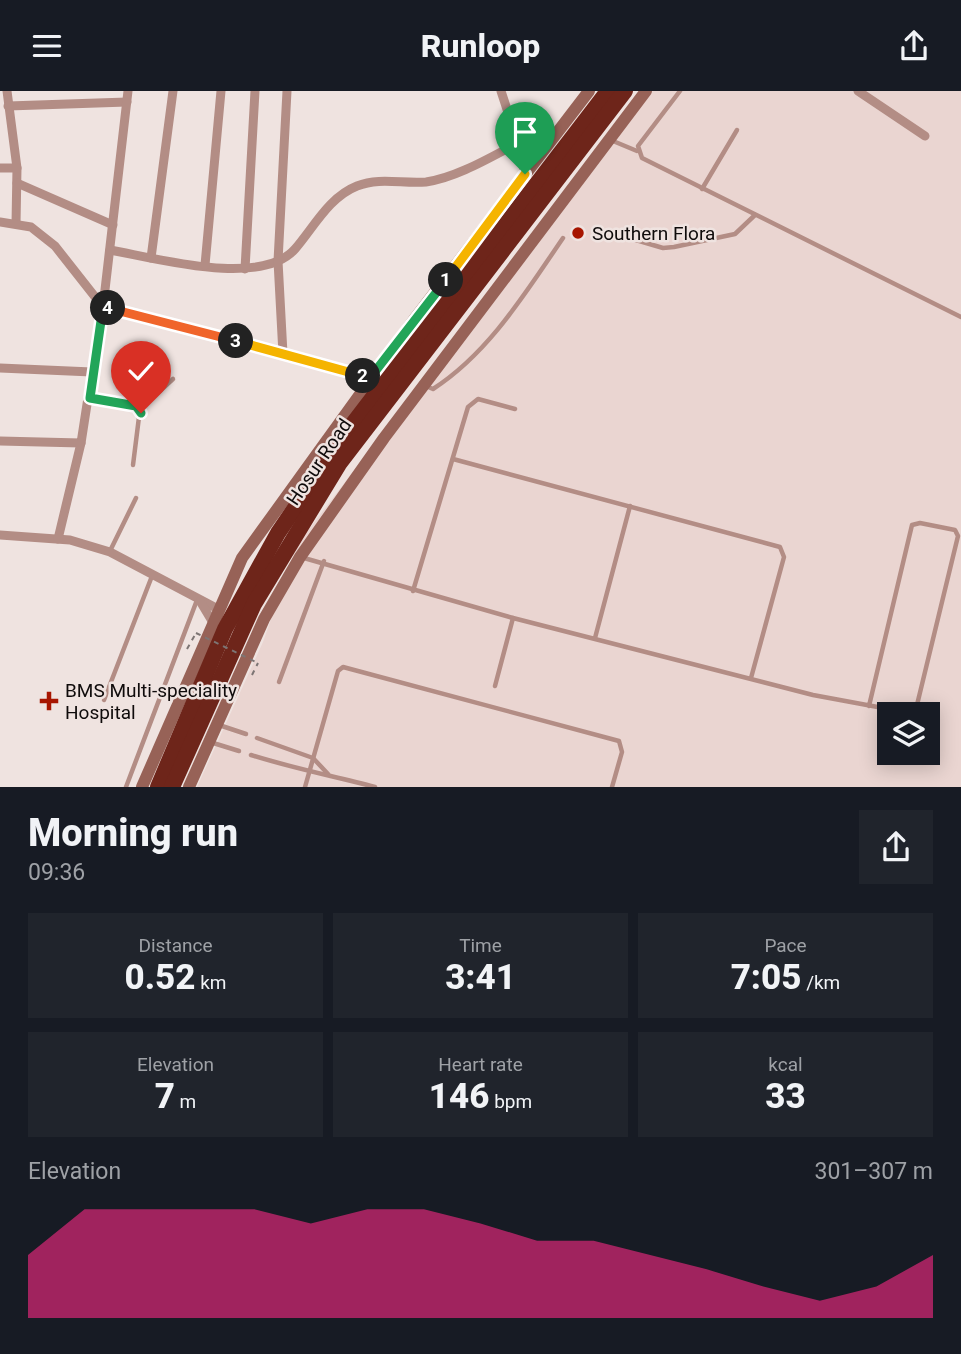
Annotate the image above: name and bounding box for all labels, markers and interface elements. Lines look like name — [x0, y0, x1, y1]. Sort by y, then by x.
icon: menu — [28, 27, 66, 65]
text: Runloop — [421, 27, 540, 65]
icon: share — [895, 27, 933, 65]
pin — [495, 102, 555, 174]
icon: arrive — [506, 113, 544, 151]
place label: Southern Flora — [592, 222, 715, 245]
marker: Southern Flora — [570, 225, 586, 241]
pin: 1 — [428, 263, 464, 297]
text: 1 — [440, 268, 451, 291]
pin: 4 — [90, 291, 126, 325]
text: 4 — [102, 296, 113, 319]
pin: 3 — [218, 323, 254, 359]
text: 3 — [230, 329, 241, 352]
pin — [111, 341, 171, 413]
icon: check — [122, 352, 160, 390]
pin: 2 — [346, 359, 380, 393]
text: 2 — [357, 364, 368, 387]
street label: Hosur Road — [282, 414, 356, 510]
place label: BMS Multi-speciality Hospital — [65, 679, 237, 724]
marker: BMS Multi-speciality Hospital — [39, 691, 59, 711]
map controls — [877, 702, 940, 765]
button: layers — [877, 702, 940, 765]
button: share — [859, 810, 933, 884]
text: Morning run — [28, 811, 238, 855]
text: 09:36 — [28, 859, 85, 886]
text: Distance — [139, 934, 212, 957]
text: Time — [459, 934, 502, 957]
text: Pace — [764, 934, 807, 957]
text: 0.52 — [125, 957, 195, 998]
text: 3:41 — [445, 957, 516, 998]
text: 7:05 — [731, 957, 801, 998]
text: km — [195, 971, 226, 994]
text: /km — [801, 971, 840, 994]
text: Elevation — [137, 1053, 214, 1076]
text: Heart rate — [438, 1053, 523, 1076]
text: kcal — [768, 1053, 803, 1076]
text: 7 — [155, 1076, 175, 1117]
text: 146 — [429, 1076, 489, 1117]
text: 33 — [765, 1076, 806, 1117]
text: m — [175, 1090, 196, 1113]
text: bpm — [489, 1090, 532, 1113]
text: Elevation — [28, 1158, 121, 1185]
text: 301–307 m — [814, 1158, 933, 1185]

